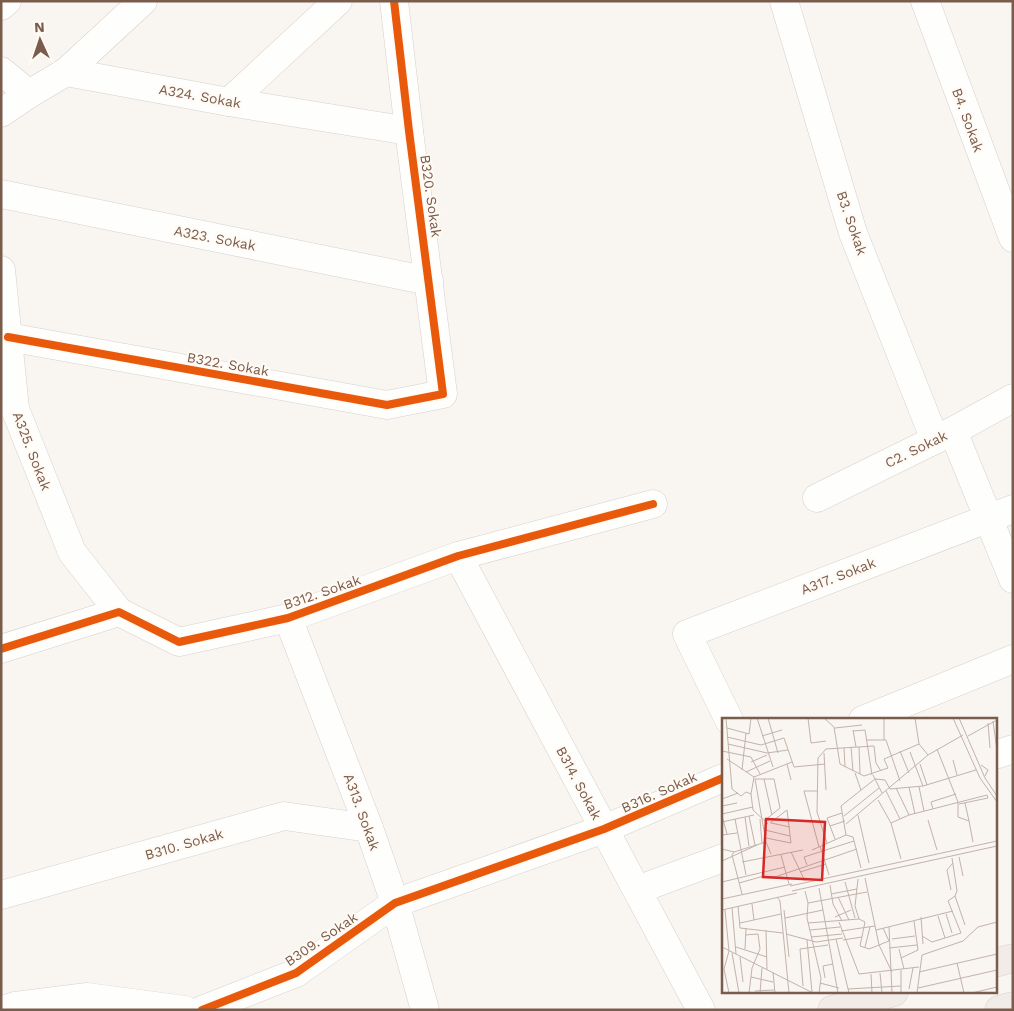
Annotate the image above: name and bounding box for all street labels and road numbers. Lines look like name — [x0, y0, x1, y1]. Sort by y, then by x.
street label: A324. Sokak — [158, 81, 242, 111]
street label: B4. Sokak — [949, 86, 987, 154]
street label: B320. Sokak — [417, 154, 445, 238]
street label: B3. Sokak — [834, 189, 870, 257]
street label: A323. Sokak — [173, 222, 257, 254]
street label: B322. Sokak — [186, 349, 270, 379]
street label: A325. Sokak — [10, 409, 54, 493]
street label: C2. Sokak — [882, 427, 950, 471]
street label: A317. Sokak — [798, 554, 878, 598]
street label: B312. Sokak — [281, 571, 363, 613]
street label: B314. Sokak — [553, 744, 605, 822]
street label: B316. Sokak — [619, 768, 699, 816]
street label: A313. Sokak — [341, 771, 383, 853]
street label: B310. Sokak — [143, 825, 225, 863]
street label: B309. Sokak — [282, 909, 360, 969]

